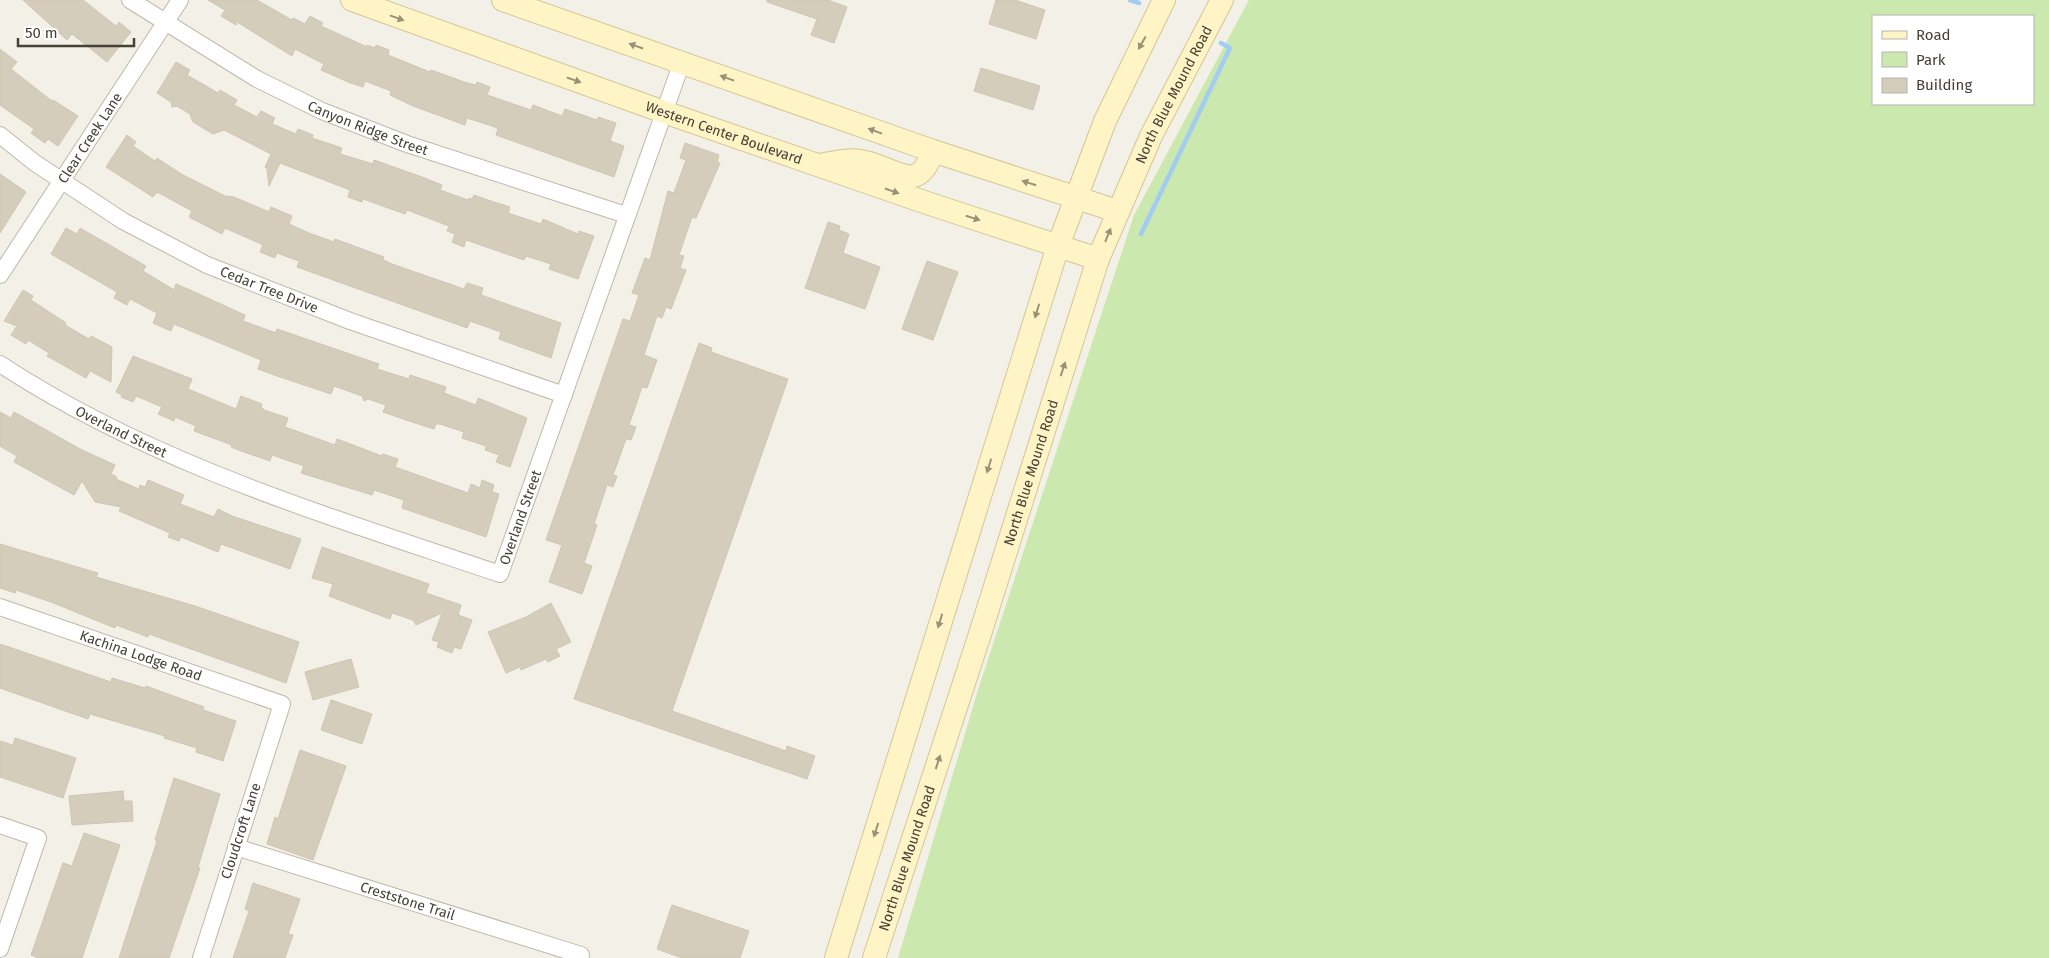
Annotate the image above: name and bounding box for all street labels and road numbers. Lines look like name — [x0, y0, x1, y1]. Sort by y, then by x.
street label: North Blue Mound Road — [1132, 23, 1216, 166]
street label: Clear Creek Lane — [54, 89, 126, 186]
street label: Canyon Ridge Street — [305, 97, 431, 159]
street label: Western Center Boulevard — [643, 98, 805, 168]
street label: Cedar Tree Drive — [218, 263, 321, 316]
street label: North Blue Mound Road — [1000, 398, 1062, 548]
street label: Overland Street — [73, 402, 171, 461]
street label: Overland Street — [495, 467, 545, 567]
street label: Kachina Lodge Road — [78, 627, 204, 684]
street label: Cloudcroft Lane — [217, 781, 265, 881]
street label: North Blue Mound Road — [875, 783, 938, 933]
street label: Creststone Trail — [358, 878, 457, 924]

